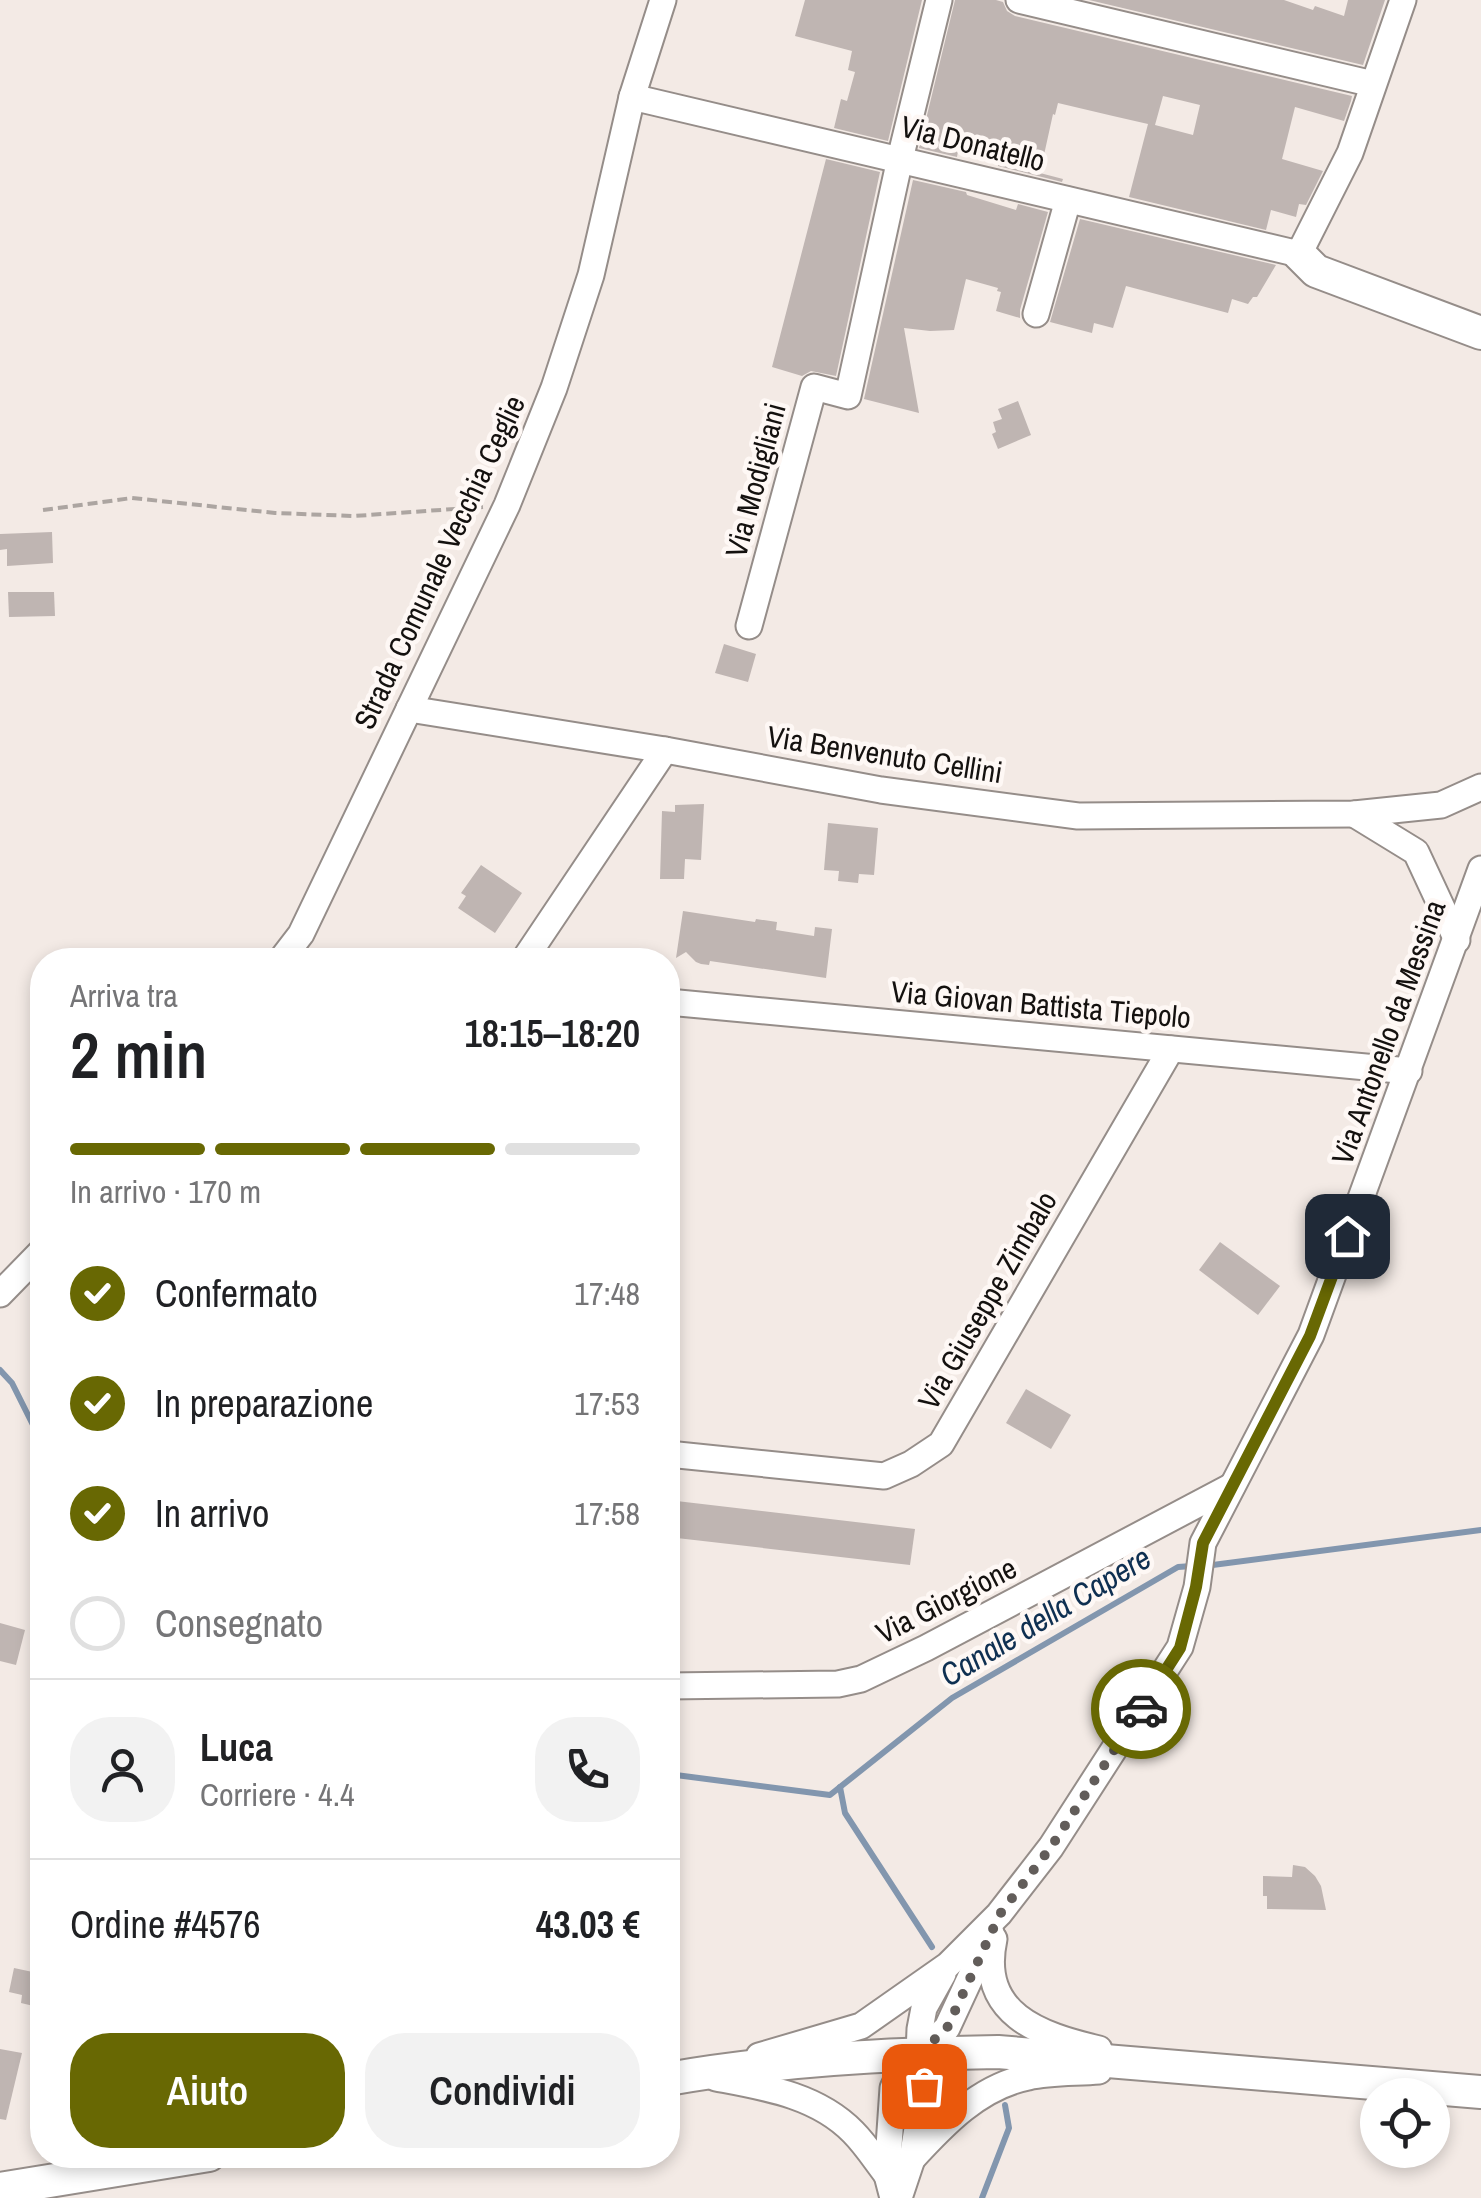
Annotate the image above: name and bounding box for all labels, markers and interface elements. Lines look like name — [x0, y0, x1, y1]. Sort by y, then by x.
street label: Via Donatello — [897, 106, 1049, 180]
street label: Strada Comunale Vecchia Ceglie — [344, 389, 534, 735]
street label: Via Modigliani — [715, 398, 795, 562]
street label: Via Benvenuto Cellini — [765, 716, 1005, 792]
street label: Via Antonello da Messina — [1322, 894, 1455, 1170]
street label: Via Giovan Battista Tiepolo — [889, 971, 1193, 1037]
text: Arriva tra — [70, 974, 178, 1017]
text: 18:15–18:20 — [464, 1008, 640, 1059]
text: 2 min — [70, 1011, 207, 1098]
text: In arrivo · 170 m — [70, 1170, 261, 1213]
street label: Via Giuseppe Zimbalo — [908, 1184, 1066, 1416]
pin — [1305, 1194, 1390, 1279]
icon: home — [1320, 1209, 1375, 1264]
icon: check — [70, 1266, 125, 1321]
text: Confermato — [155, 1268, 318, 1319]
text: 17:48 — [574, 1272, 640, 1315]
icon: check — [70, 1376, 125, 1431]
text: In preparazione — [155, 1378, 373, 1429]
text: 17:53 — [574, 1382, 640, 1425]
icon: check — [70, 1486, 125, 1541]
text: In arrivo — [155, 1488, 269, 1539]
text: 17:58 — [574, 1492, 640, 1535]
water label: Canale della Capere — [931, 1536, 1159, 1696]
street label: Via Giorgione — [869, 1548, 1023, 1652]
text: Consegnato — [155, 1598, 323, 1649]
courier — [1091, 1659, 1191, 1759]
icon: car — [1114, 1682, 1169, 1737]
button: person — [70, 1717, 175, 1822]
button: phone — [535, 1717, 640, 1822]
text: Luca — [200, 1722, 273, 1773]
text: Corriere · 4.4 — [200, 1773, 355, 1816]
text: Ordine #4576 — [70, 1899, 261, 1950]
text: 43.03 € — [536, 1899, 640, 1950]
button: Aiuto — [70, 2033, 345, 2148]
button: Condividi — [365, 2033, 640, 2148]
pin — [882, 2044, 967, 2129]
icon: bag — [897, 2059, 952, 2114]
map controls — [1360, 2078, 1450, 2168]
button: locate — [1360, 2078, 1450, 2168]

